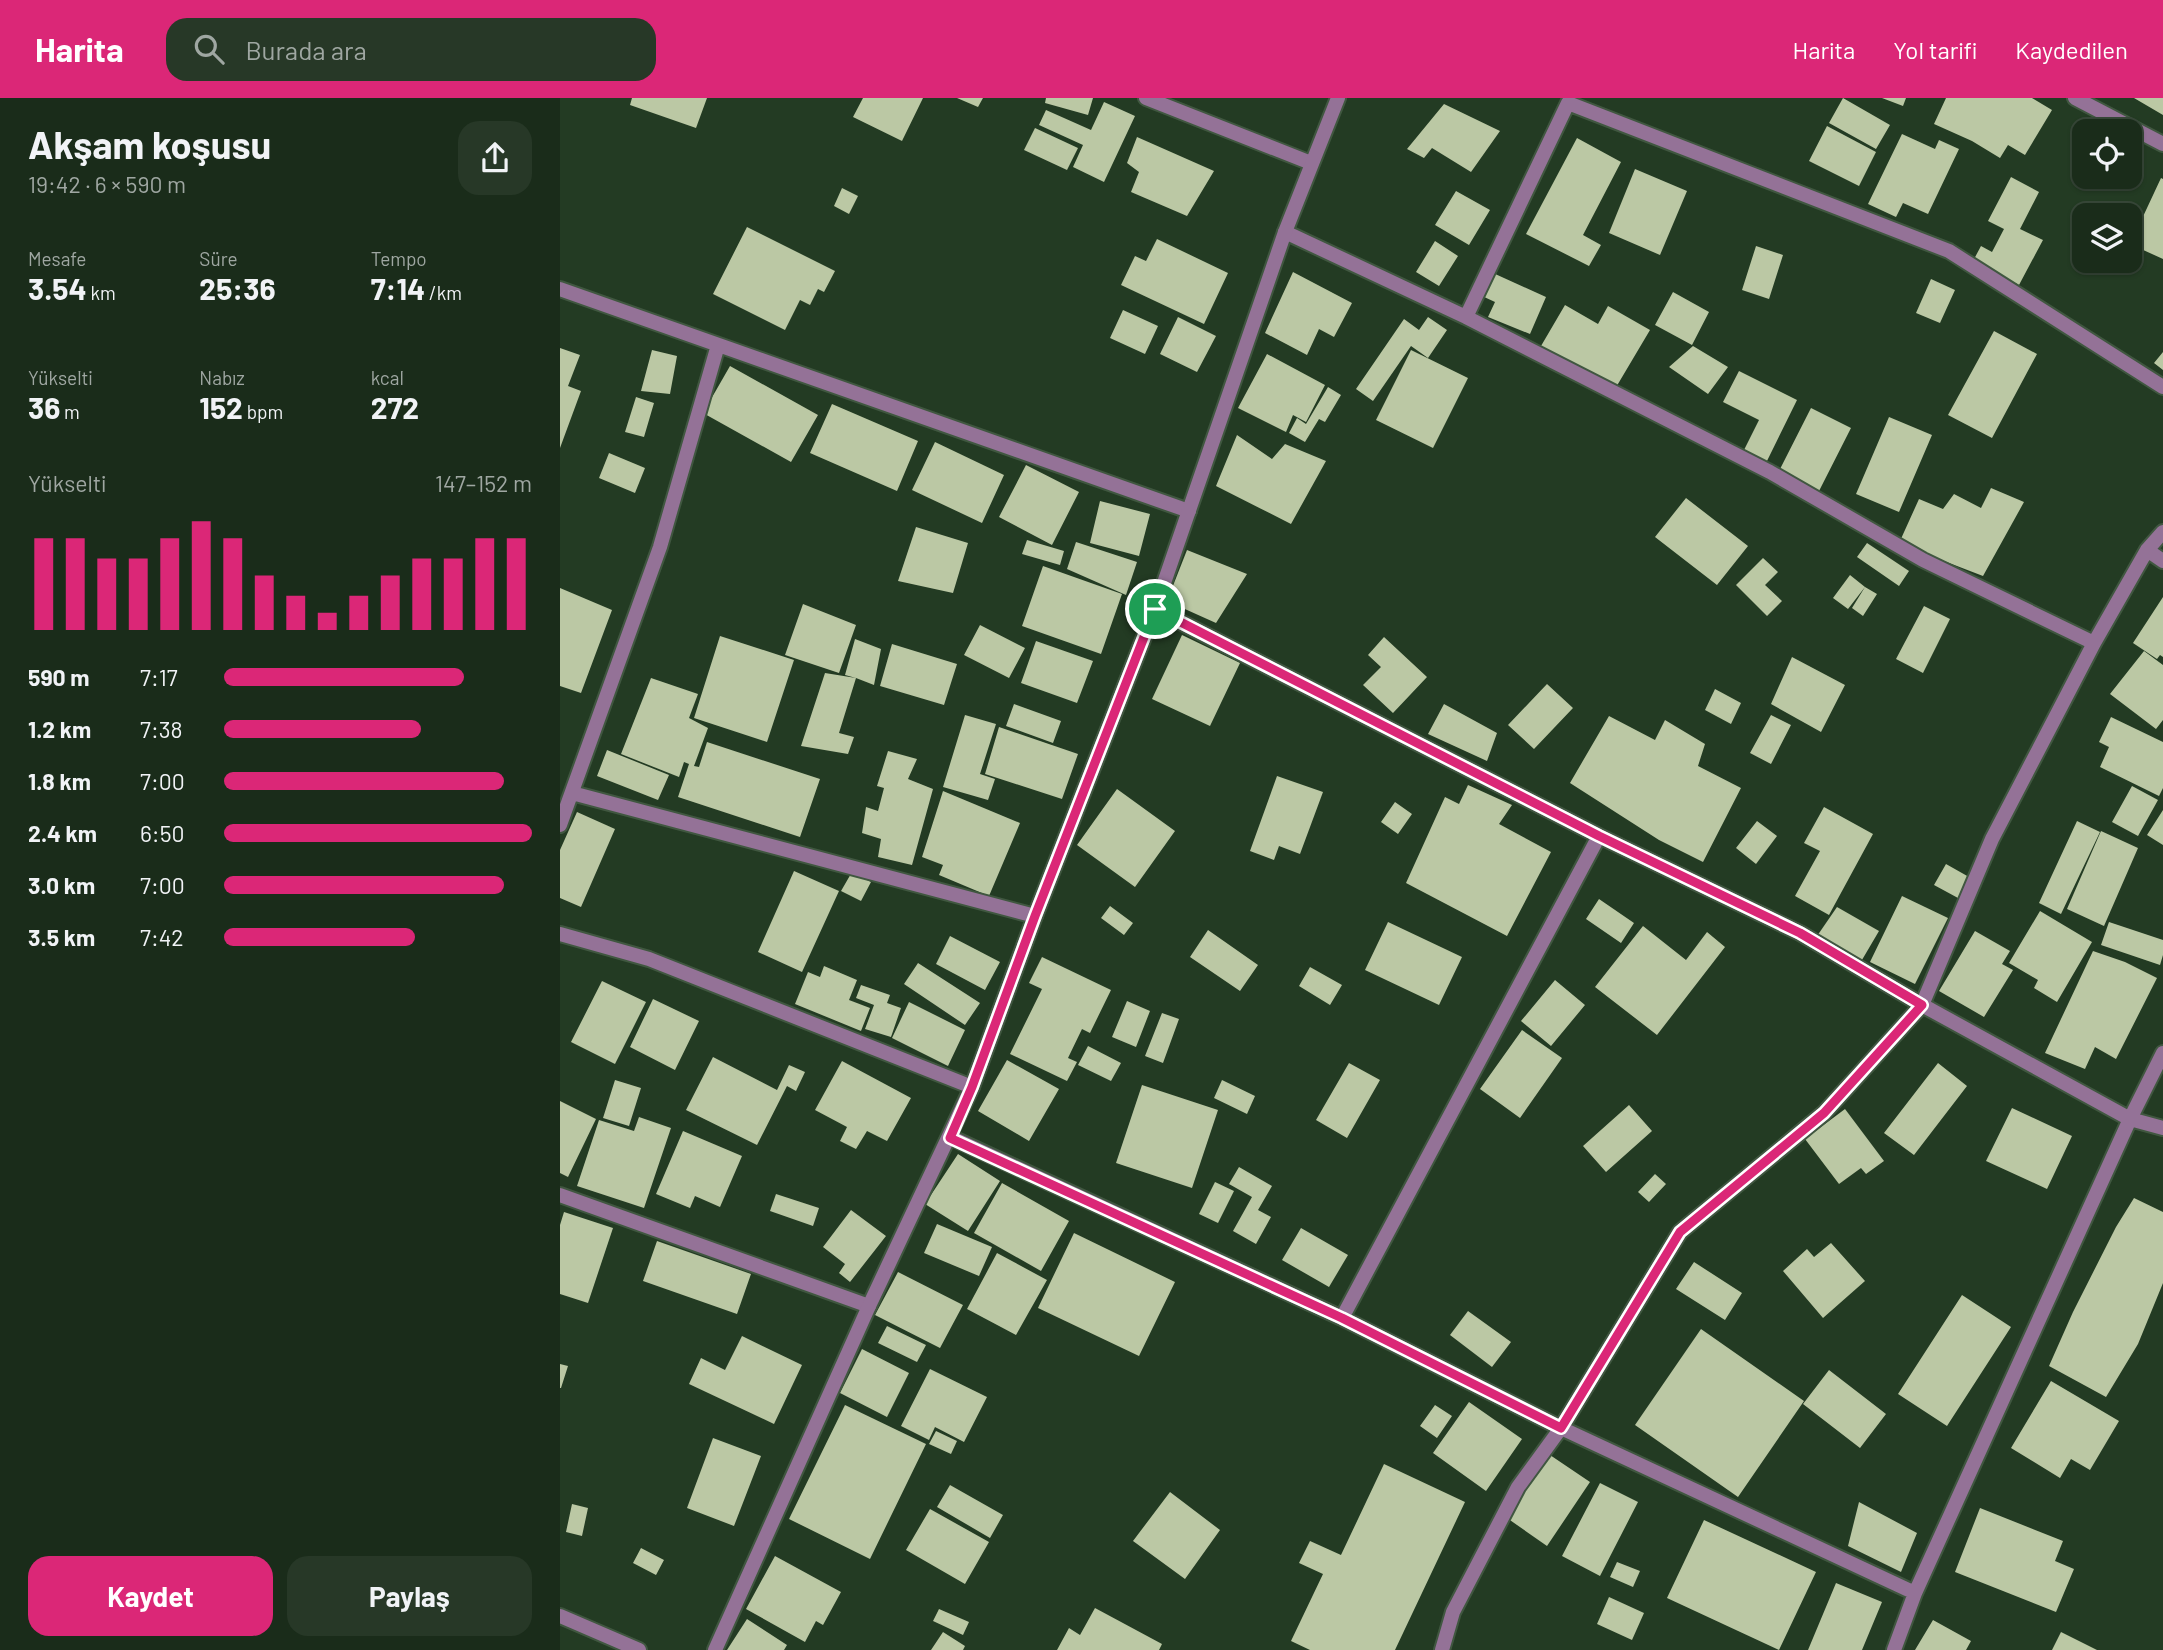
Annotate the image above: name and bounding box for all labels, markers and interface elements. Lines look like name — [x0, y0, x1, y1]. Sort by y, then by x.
search box — [166, 18, 656, 81]
text: Harita — [35, 29, 124, 69]
icon: search — [190, 30, 228, 68]
text: Burada ara — [246, 34, 367, 65]
text: Harita — [1792, 35, 1855, 64]
text: Yol tarifi — [1893, 35, 1977, 64]
text: Kaydedilen — [2015, 35, 2128, 64]
map controls — [2072, 119, 2142, 273]
button: locate — [2072, 119, 2142, 189]
text: Akşam koşusu — [28, 121, 271, 167]
button: share — [458, 121, 532, 195]
text: 19:42 · 6 × 590 m — [28, 170, 186, 198]
button: layers — [2072, 203, 2142, 273]
text: Mesafe — [28, 247, 86, 270]
text: Süre — [199, 247, 238, 270]
text: Tempo — [371, 247, 427, 270]
text: 3.54 — [28, 270, 87, 306]
text: 25:36 — [199, 270, 276, 306]
text: 7:14 — [371, 270, 425, 306]
text: km — [87, 281, 116, 304]
text: /km — [425, 281, 462, 304]
text: Yükselti — [28, 366, 93, 389]
text: Nabız — [199, 366, 245, 389]
text: kcal — [371, 366, 404, 389]
text: 36 — [28, 389, 60, 425]
text: 152 — [199, 389, 243, 425]
text: 272 — [371, 389, 419, 425]
text: m — [60, 400, 80, 423]
text: bpm — [243, 400, 283, 423]
text: Yükselti — [28, 469, 106, 497]
text: 147–152 m — [435, 469, 532, 497]
pin — [1125, 579, 1185, 639]
icon: arrive — [1136, 590, 1174, 628]
text: 590 m — [28, 663, 90, 691]
text: 7:17 — [140, 663, 178, 691]
text: 1.2 km — [28, 715, 91, 743]
text: 7:38 — [140, 715, 183, 743]
text: 1.8 km — [28, 767, 91, 795]
text: 7:00 — [140, 767, 185, 795]
text: 2.4 km — [28, 819, 97, 847]
text: 6:50 — [140, 819, 184, 847]
text: 3.0 km — [28, 871, 95, 899]
text: 7:00 — [140, 871, 185, 899]
text: 3.5 km — [28, 923, 95, 951]
text: 7:42 — [140, 923, 184, 951]
button: Kaydet — [28, 1556, 273, 1636]
button: Paylaş — [287, 1556, 532, 1636]

